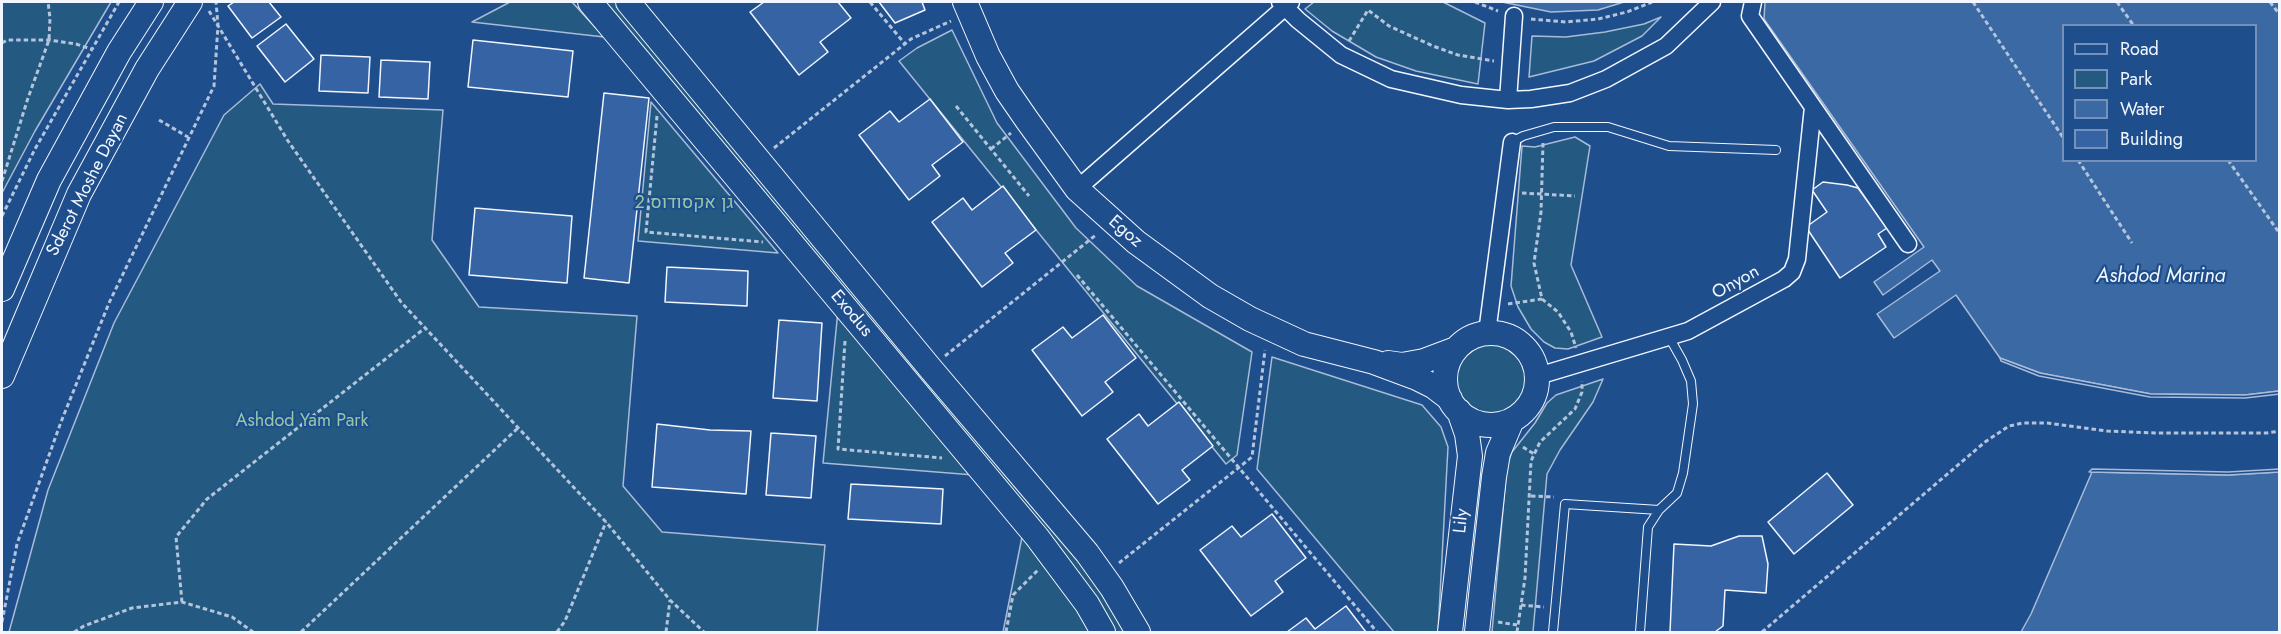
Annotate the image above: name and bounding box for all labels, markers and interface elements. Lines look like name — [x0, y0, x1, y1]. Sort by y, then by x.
legend — [2062, 24, 2257, 162]
text: Road — [2120, 36, 2159, 62]
text: Park — [2120, 66, 2152, 92]
text: Water — [2120, 96, 2164, 122]
street label: Sderot Moshe Dayan — [43, 110, 133, 260]
text: Building — [2120, 126, 2183, 152]
park label: גן אקסודוס 2 — [635, 193, 733, 215]
street label: Egoz — [1104, 211, 1146, 253]
street label: Onyon — [1709, 261, 1763, 305]
water label: Ashdod Marina — [2096, 265, 2226, 289]
street label: Exodus — [825, 286, 877, 342]
park label: Ashdod Yam Park — [236, 411, 368, 433]
street label: Lily — [1450, 508, 1474, 534]

